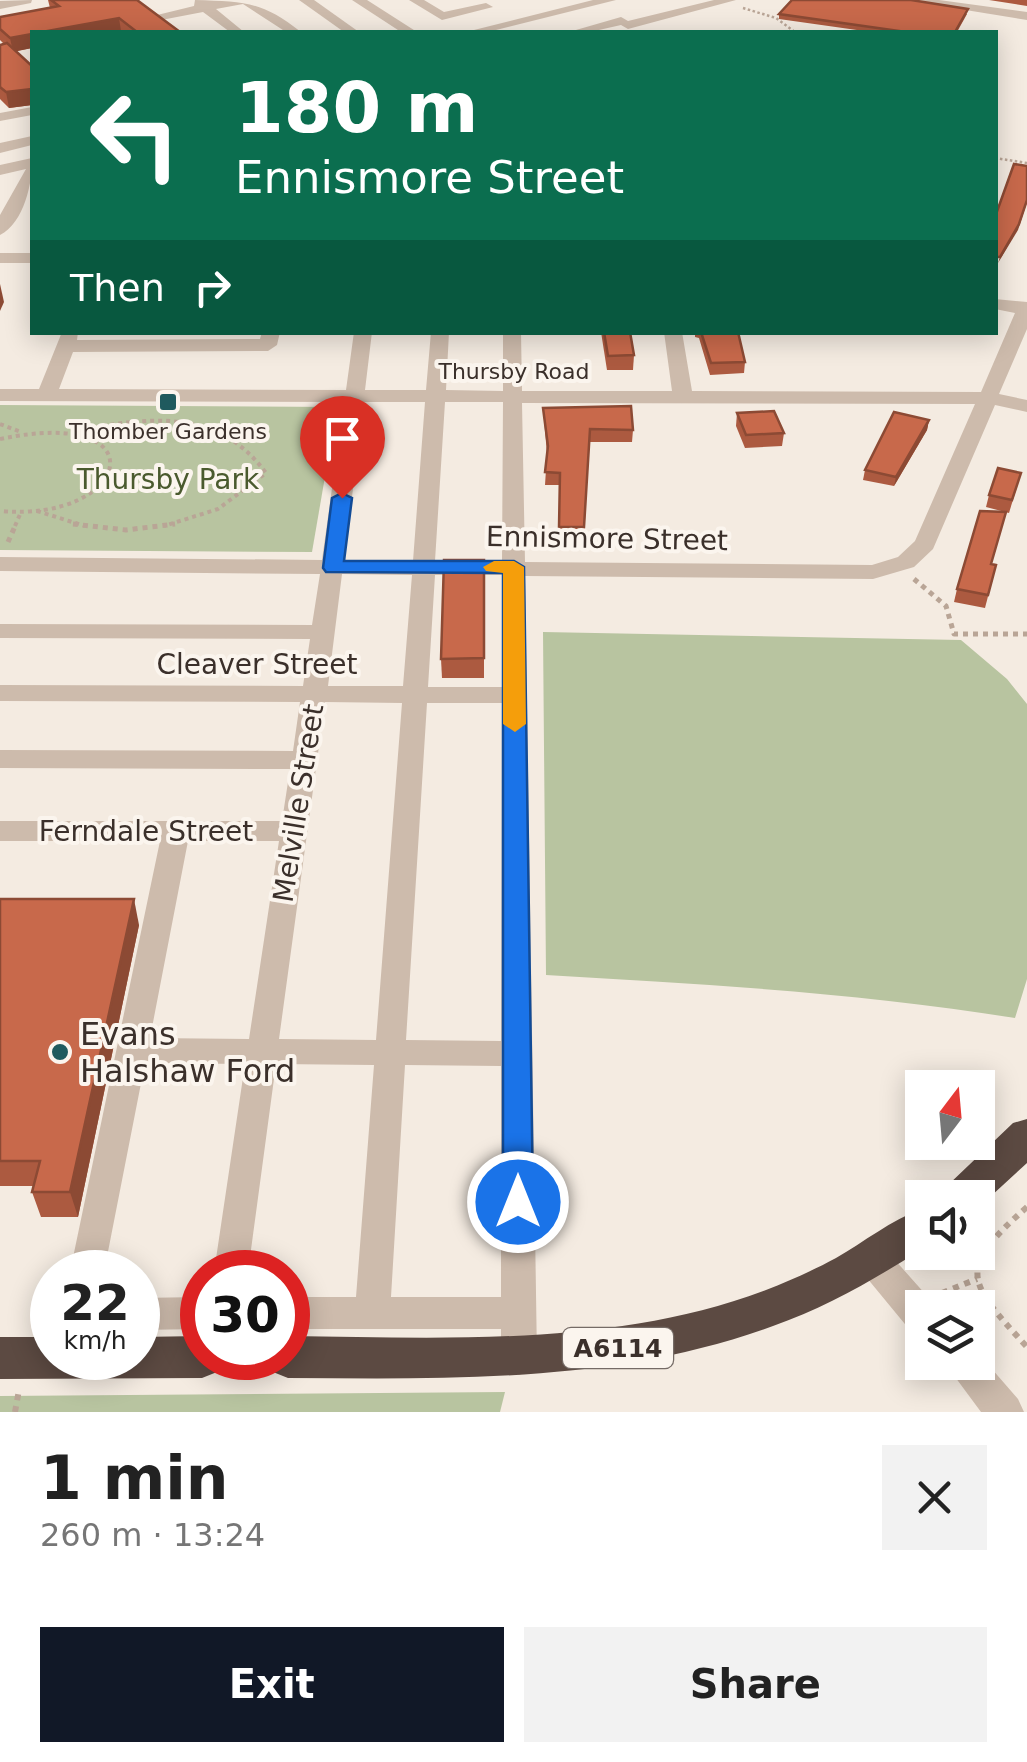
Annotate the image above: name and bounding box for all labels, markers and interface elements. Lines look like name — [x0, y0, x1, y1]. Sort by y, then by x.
text: 180 m — [235, 67, 478, 149]
icon: left — [70, 70, 200, 200]
text: Ennismore Street — [235, 151, 624, 204]
icon: right — [185, 260, 240, 315]
text: Then — [70, 266, 165, 310]
street label: Thursby Road — [437, 359, 590, 384]
marker: Thomber Gardens — [157, 391, 179, 413]
pin — [300, 396, 385, 499]
icon: arrive — [315, 411, 370, 466]
place label: Thomber Gardens — [68, 419, 267, 444]
park label: Thursby Park — [76, 463, 260, 496]
street label: Ennismore Street — [486, 520, 728, 557]
street label: Cleaver Street — [156, 648, 358, 681]
street label: Melville Street — [267, 702, 330, 905]
street label: Ferndale Street — [39, 815, 253, 848]
place label: Evans Halshaw Ford — [80, 1015, 295, 1090]
marker: Evans Halshaw Ford — [49, 1041, 71, 1063]
north arrow — [905, 1070, 995, 1160]
map controls — [905, 1070, 995, 1380]
position arrow — [466, 1150, 570, 1254]
button: sound — [905, 1180, 995, 1270]
speed limit sign: 30 — [180, 1250, 310, 1380]
text: 22 — [60, 1274, 130, 1332]
button: layers — [905, 1290, 995, 1380]
text: km/h — [63, 1326, 127, 1355]
road number: A6114 — [563, 1328, 673, 1368]
text: 1 min — [40, 1443, 228, 1513]
button: close — [882, 1445, 987, 1550]
text: 260 m · 13:24 — [40, 1516, 265, 1554]
button: Exit — [40, 1627, 504, 1742]
button: Share — [524, 1627, 987, 1742]

